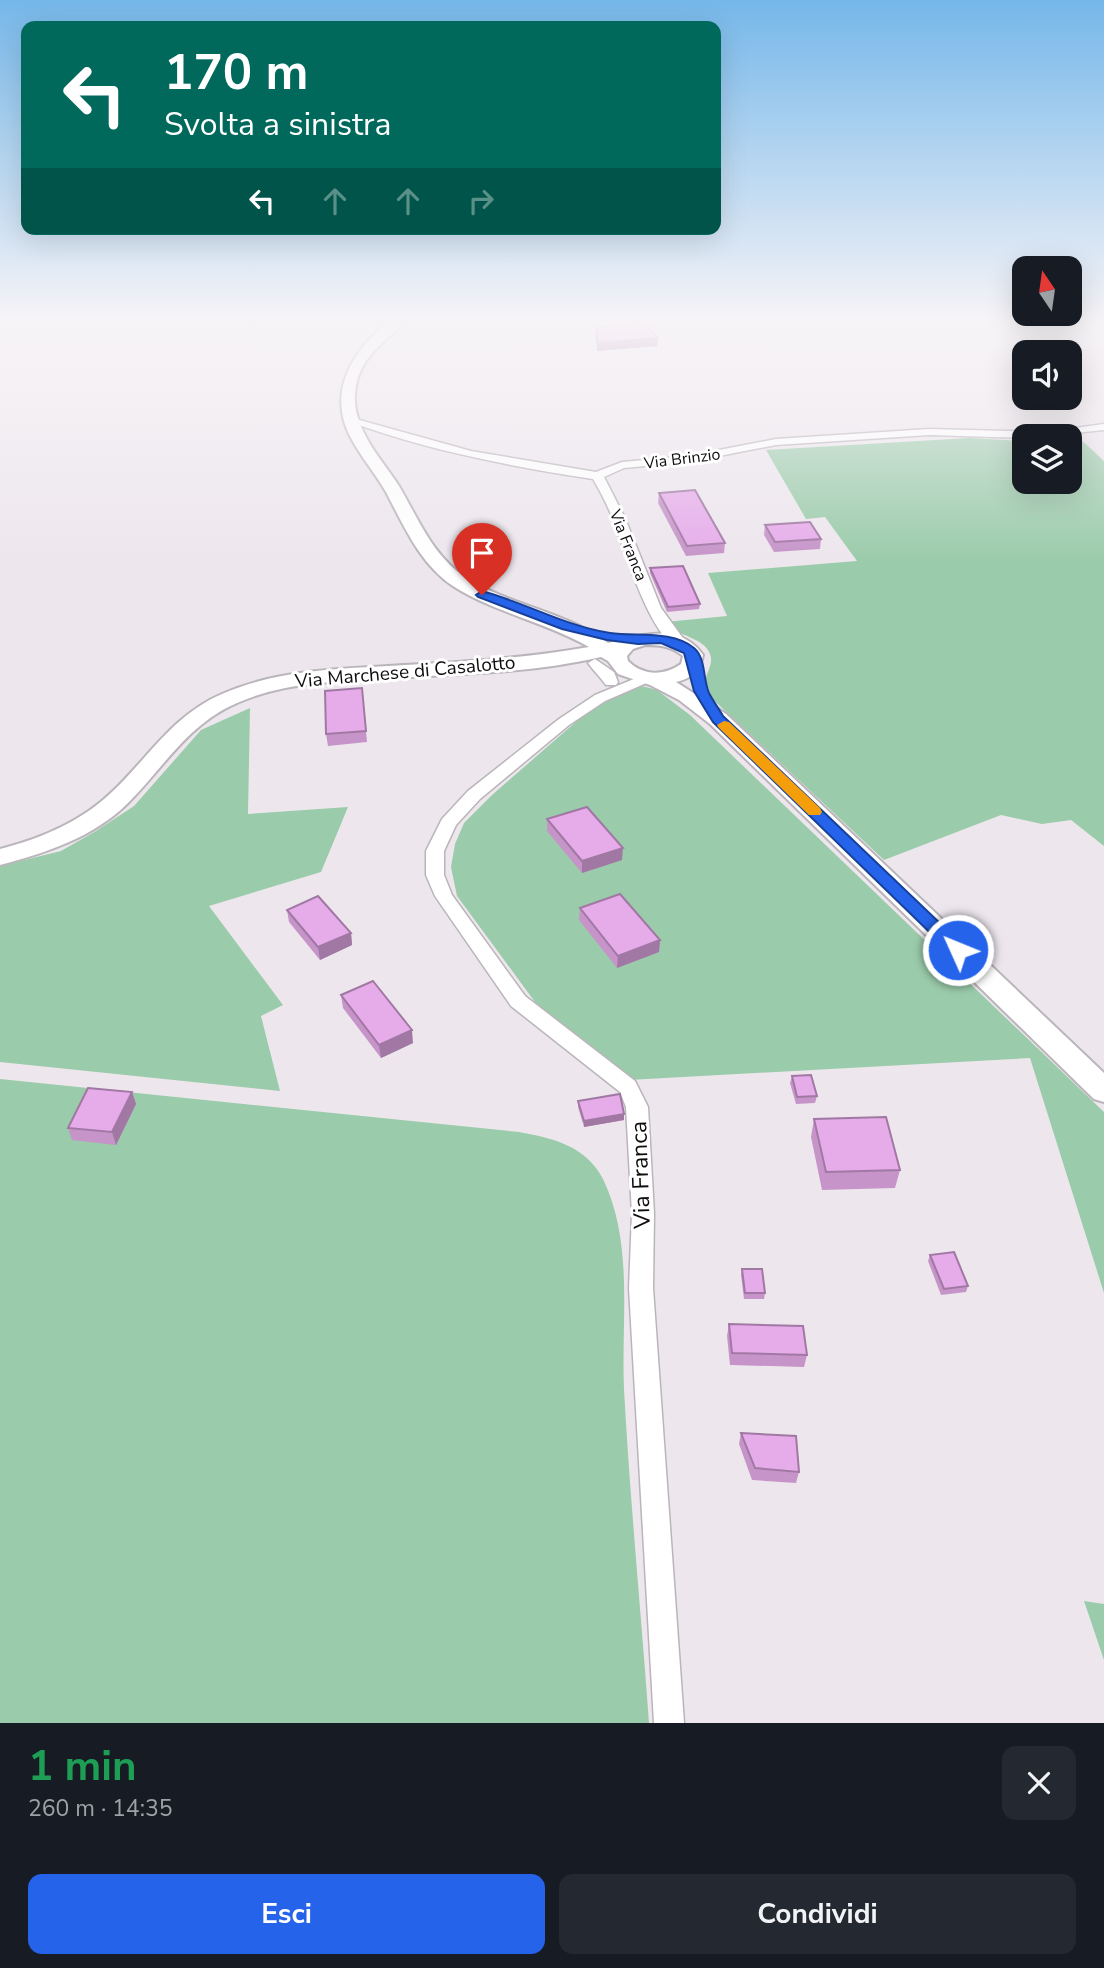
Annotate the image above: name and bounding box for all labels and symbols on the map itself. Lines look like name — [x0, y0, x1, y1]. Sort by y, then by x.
north arrow — [1012, 256, 1082, 326]
street label: Via Brinzio — [642, 443, 722, 475]
street label: Via Franca — [603, 506, 652, 584]
pin — [452, 523, 512, 595]
street label: Via Marchese di Casalotto — [293, 649, 516, 695]
position arrow — [921, 913, 995, 987]
street label: Via Franca — [623, 1121, 658, 1230]

